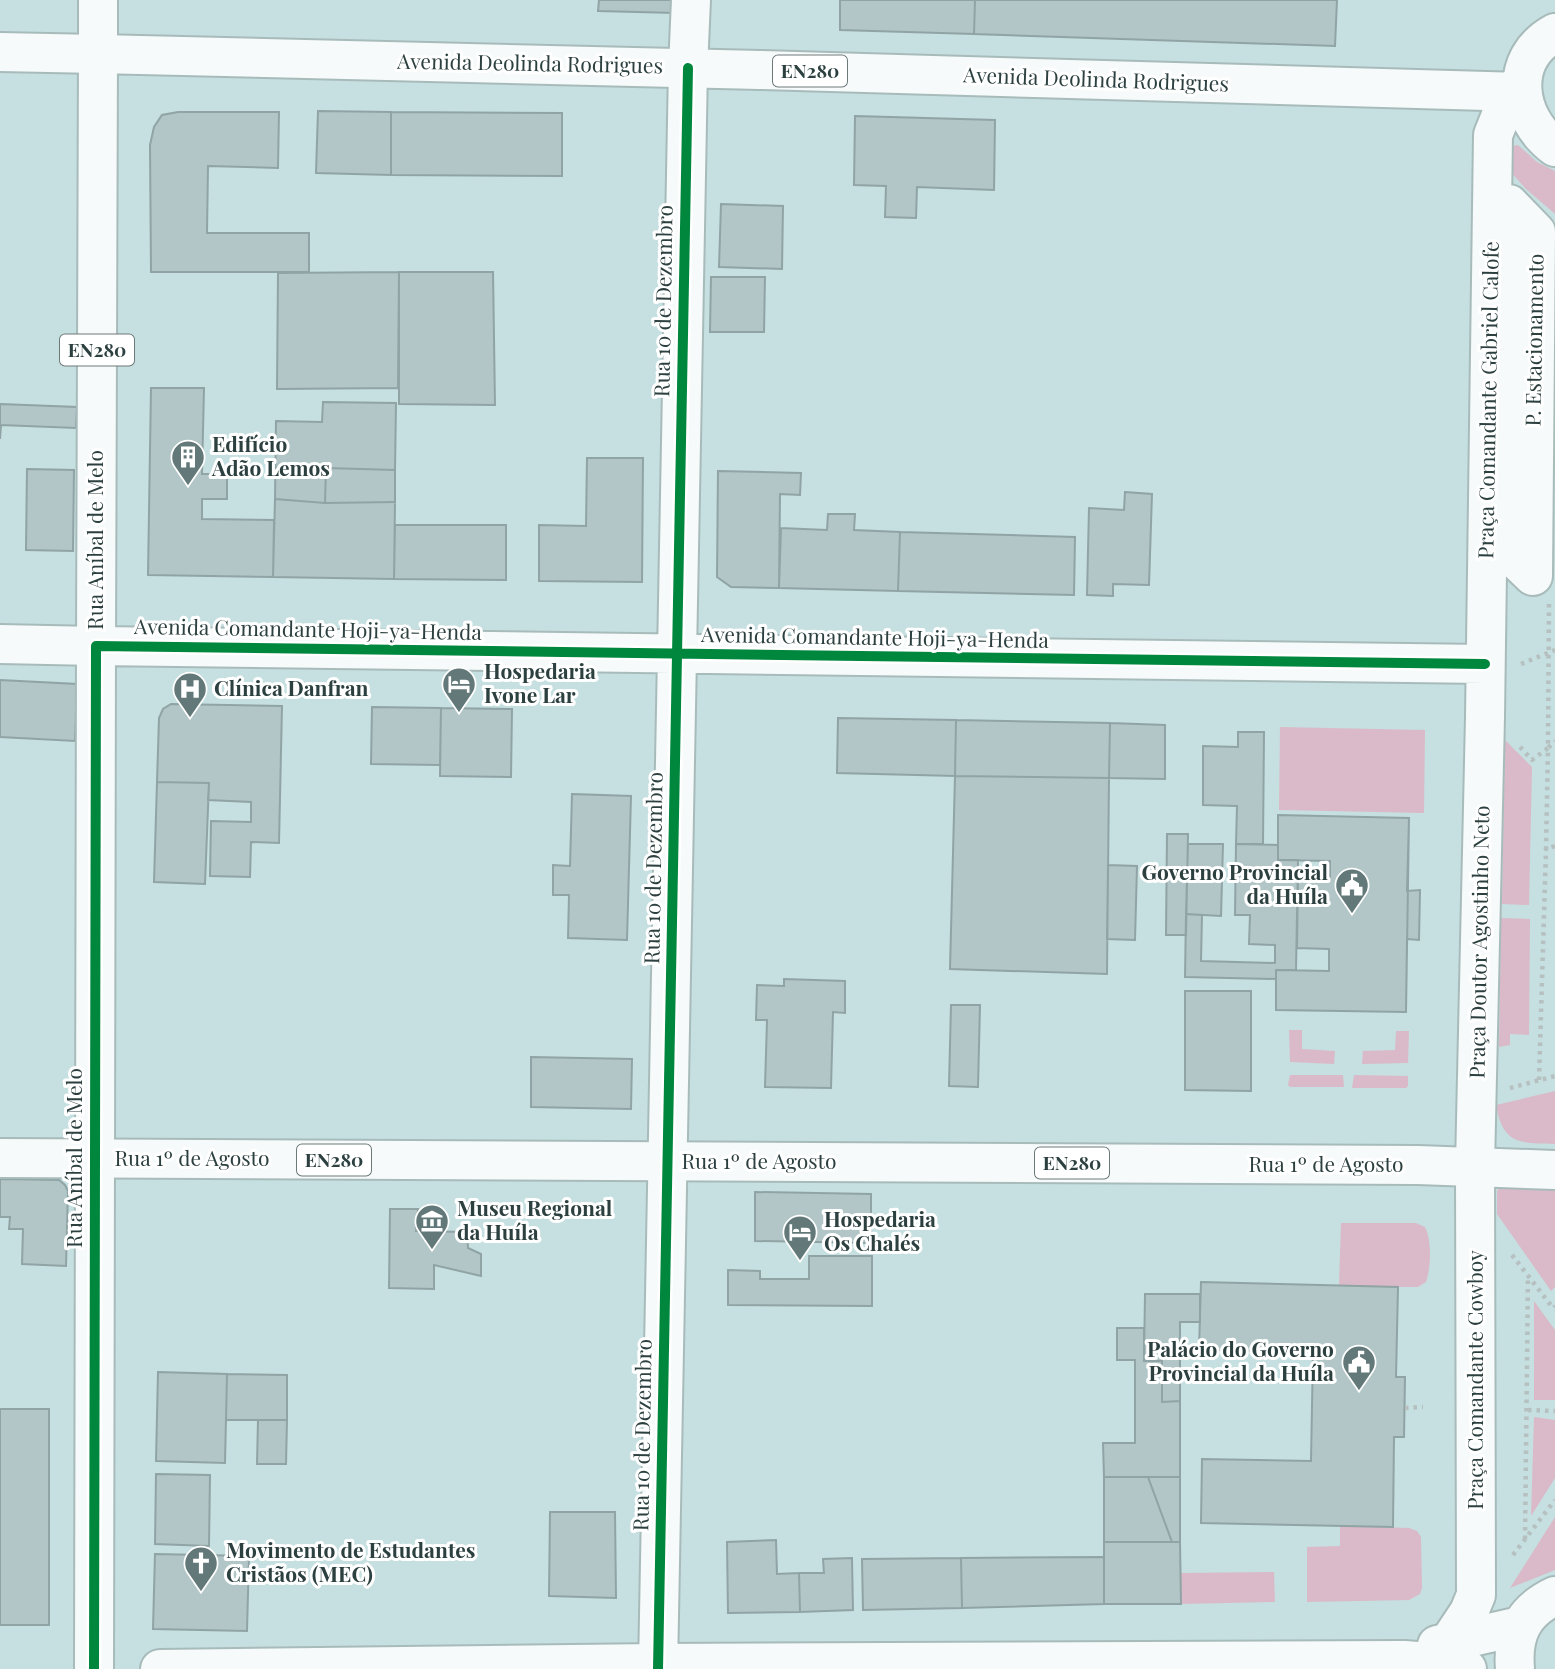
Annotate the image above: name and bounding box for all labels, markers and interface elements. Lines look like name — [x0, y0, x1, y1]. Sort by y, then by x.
street label: Avenida Deolinda Rodrigues — [396, 46, 663, 78]
road number: EN280 — [773, 55, 847, 86]
street label: Avenida Deolinda Rodrigues — [962, 59, 1229, 97]
street label: Rua 10 de Dezembro — [646, 205, 678, 397]
street label: Praça Comandante Gabriel Calofe — [1470, 241, 1504, 559]
street label: P. Estacionamento — [1517, 253, 1549, 427]
road number: EN280 — [60, 334, 134, 366]
place label: Edifício Adão Lemos — [211, 429, 330, 481]
building icon: Edifício Adão Lemos — [169, 438, 207, 487]
street label: Rua Aníbal de Melo — [80, 450, 108, 630]
street label: Avenida Comandante Hoji-ya-Henda — [133, 611, 483, 645]
street label: Avenida Comandante Hoji-ya-Henda — [700, 619, 1050, 653]
place label: Hospedaria Ivone Lar — [484, 656, 596, 708]
hotel icon: Hospedaria Ivone Lar — [440, 665, 478, 714]
hospital icon: Clínica Danfran — [171, 670, 209, 719]
place label: Clínica Danfran — [214, 673, 369, 701]
street label: Rua 10 de Dezembro — [636, 772, 668, 964]
street label: Praça Doutor Agostinho Neto — [1462, 805, 1494, 1079]
place label: Governo Provincial da Huíla — [1141, 857, 1328, 909]
public building icon: Governo Provincial da Huíla — [1333, 866, 1371, 915]
street label: Rua Aníbal de Melo — [59, 1068, 87, 1248]
street label: Rua 1º de Agosto — [114, 1143, 270, 1171]
road number: EN280 — [297, 1144, 371, 1176]
street label: Rua 1º de Agosto — [681, 1146, 837, 1174]
road number: EN280 — [1035, 1148, 1109, 1178]
street label: Rua 1º de Agosto — [1248, 1149, 1404, 1177]
place label: Museu Regional da Huíla — [457, 1193, 613, 1245]
museum icon: Museu Regional da Huíla — [413, 1202, 451, 1251]
place label: Hospedaria Os Chalés — [824, 1204, 936, 1256]
hotel icon: Hospedaria Os Chalés — [781, 1213, 819, 1262]
street label: Praça Comandante Cowboy — [1460, 1250, 1488, 1510]
place label: Palácio do Governo Provincial da Huíla — [1147, 1334, 1334, 1386]
street label: Rua 10 de Dezembro — [625, 1339, 657, 1531]
public building icon: Palácio do Governo Provincial da Huíla — [1340, 1343, 1378, 1392]
place label: Movimento de Estudantes Cristãos (MEC) — [226, 1535, 475, 1587]
church icon: Movimento de Estudantes Cristãos (MEC) — [182, 1544, 220, 1593]

